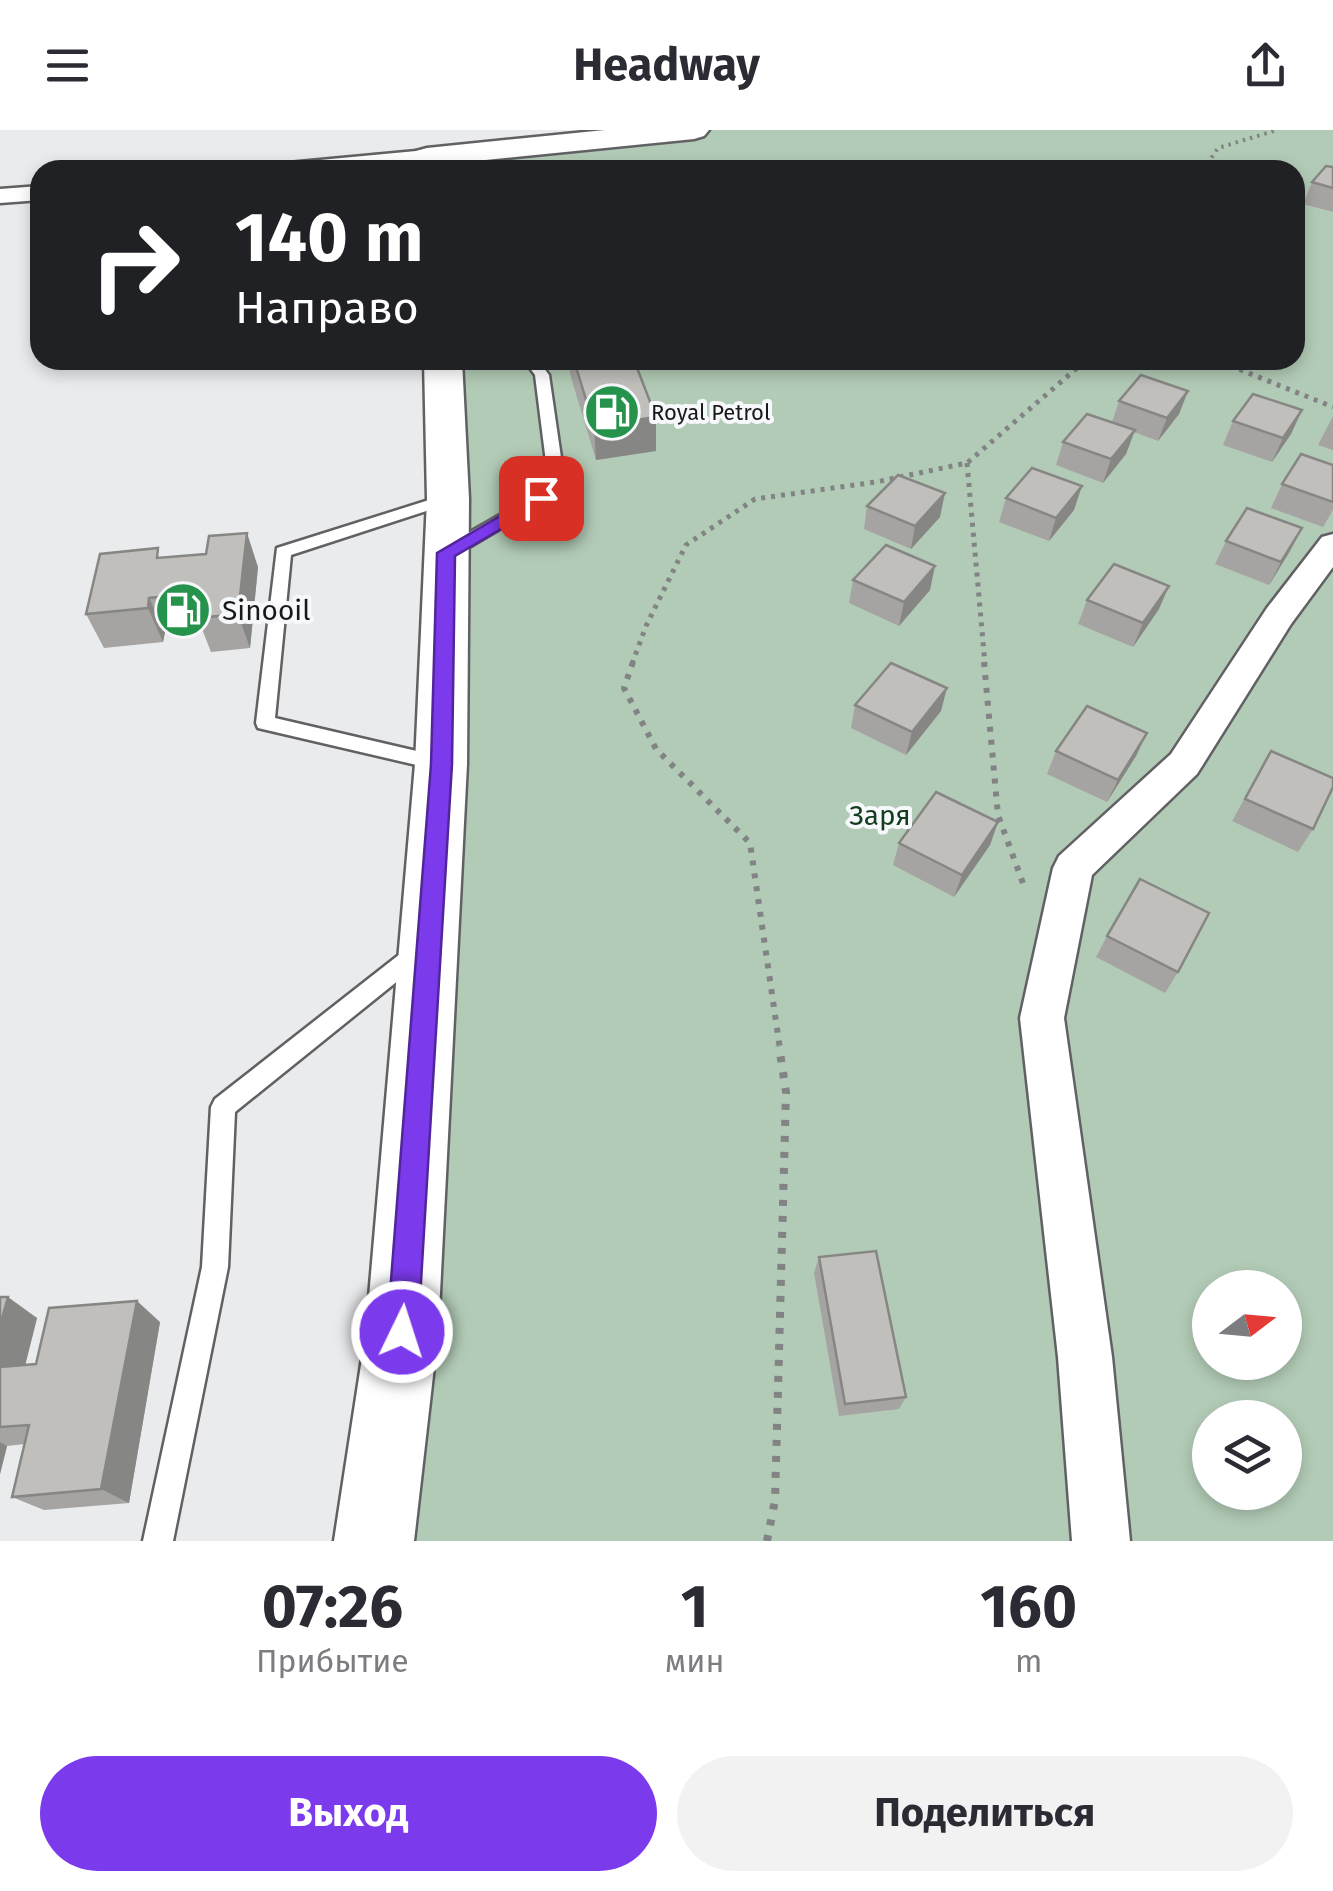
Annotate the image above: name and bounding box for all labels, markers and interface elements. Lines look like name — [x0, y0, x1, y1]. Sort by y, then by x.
icon: menu — [40, 38, 95, 93]
text: Headway — [573, 38, 760, 92]
icon: share — [1238, 38, 1293, 93]
text: 140 m — [235, 196, 424, 280]
icon: right — [70, 200, 200, 330]
text: Направо — [235, 281, 419, 335]
fuel station icon: Royal Petrol — [582, 382, 642, 442]
place label: Royal Petrol — [651, 399, 770, 426]
pin — [499, 456, 584, 541]
icon: arrive — [514, 471, 569, 526]
fuel station icon: Sinooil — [153, 580, 213, 640]
place label: Sinooil — [222, 594, 310, 627]
park label: Заря — [849, 799, 911, 832]
north arrow — [1192, 1270, 1302, 1380]
map controls — [1192, 1270, 1302, 1510]
position arrow — [350, 1280, 454, 1384]
button: layers — [1192, 1400, 1302, 1510]
text: 07:26 — [262, 1571, 403, 1643]
text: 1 — [681, 1571, 708, 1643]
text: 160 — [980, 1571, 1077, 1643]
text: Прибытие — [256, 1642, 409, 1680]
text: мин — [665, 1642, 724, 1680]
text: m — [1015, 1642, 1042, 1680]
button: Выход — [40, 1756, 657, 1871]
button: Поделиться — [677, 1756, 1293, 1871]

